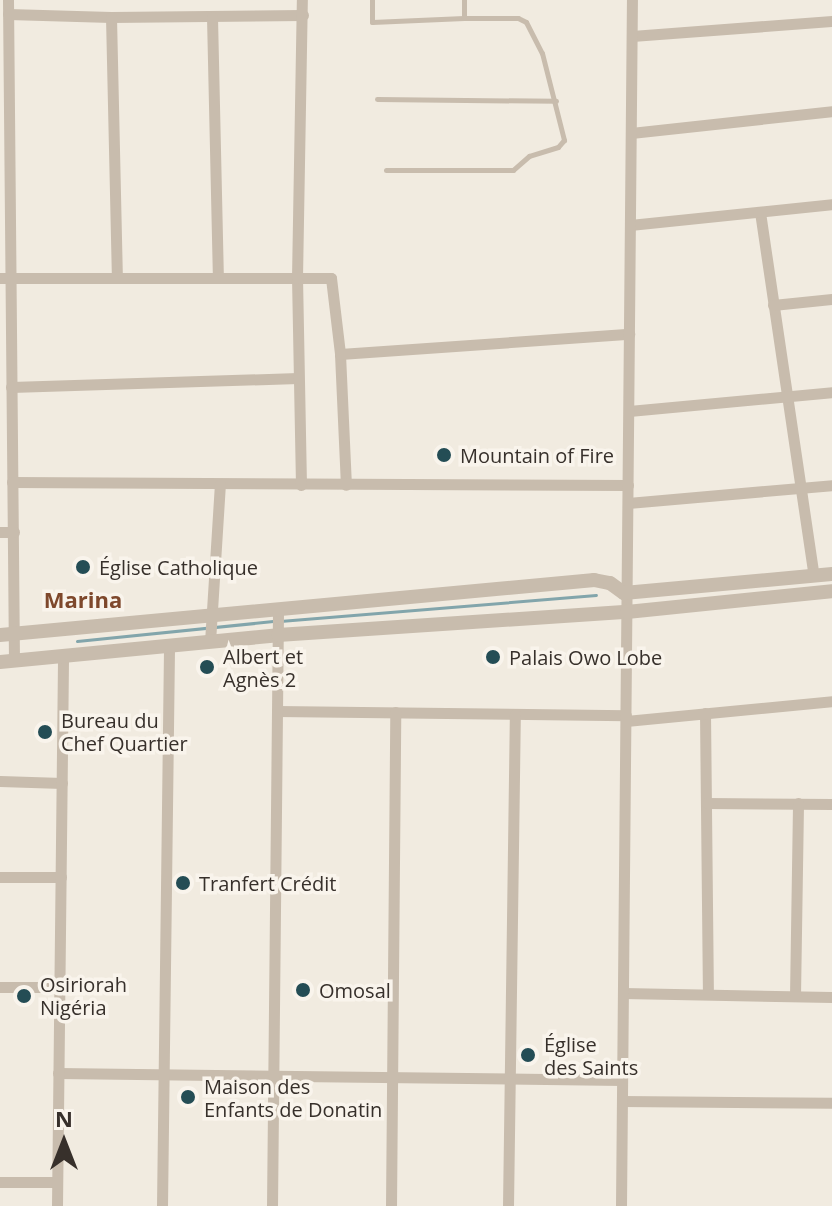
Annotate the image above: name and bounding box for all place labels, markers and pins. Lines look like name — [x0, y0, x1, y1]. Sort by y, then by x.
place label: Mountain of Fire — [460, 443, 614, 467]
marker: Mountain of Fire — [435, 446, 453, 464]
place label: Église Catholique — [99, 555, 258, 579]
marker: Église Catholique — [74, 558, 92, 576]
place label: Albert et Agnès 2 — [223, 644, 303, 691]
place label: Palais Owo Lobe — [509, 645, 662, 669]
marker: Palais Owo Lobe — [484, 648, 502, 666]
marker: Albert et Agnès 2 — [198, 658, 216, 676]
place label: Bureau du Chef Quartier — [61, 708, 188, 755]
marker: Bureau du Chef Quartier — [36, 723, 54, 741]
place label: Tranfert Crédit — [199, 871, 336, 895]
marker: Tranfert Crédit — [174, 874, 192, 892]
place label: Osiriorah Nigéria — [40, 972, 127, 1019]
place label: Omosal — [319, 978, 391, 1002]
marker: Omosal — [294, 981, 312, 999]
marker: Osiriorah Nigéria — [15, 987, 33, 1005]
place label: Église des Saints — [544, 1032, 638, 1079]
marker: Église des Saints — [519, 1046, 537, 1064]
place label: Maison des Enfants de Donatin — [204, 1074, 382, 1121]
marker: Maison des Enfants de Donatin — [179, 1088, 197, 1106]

